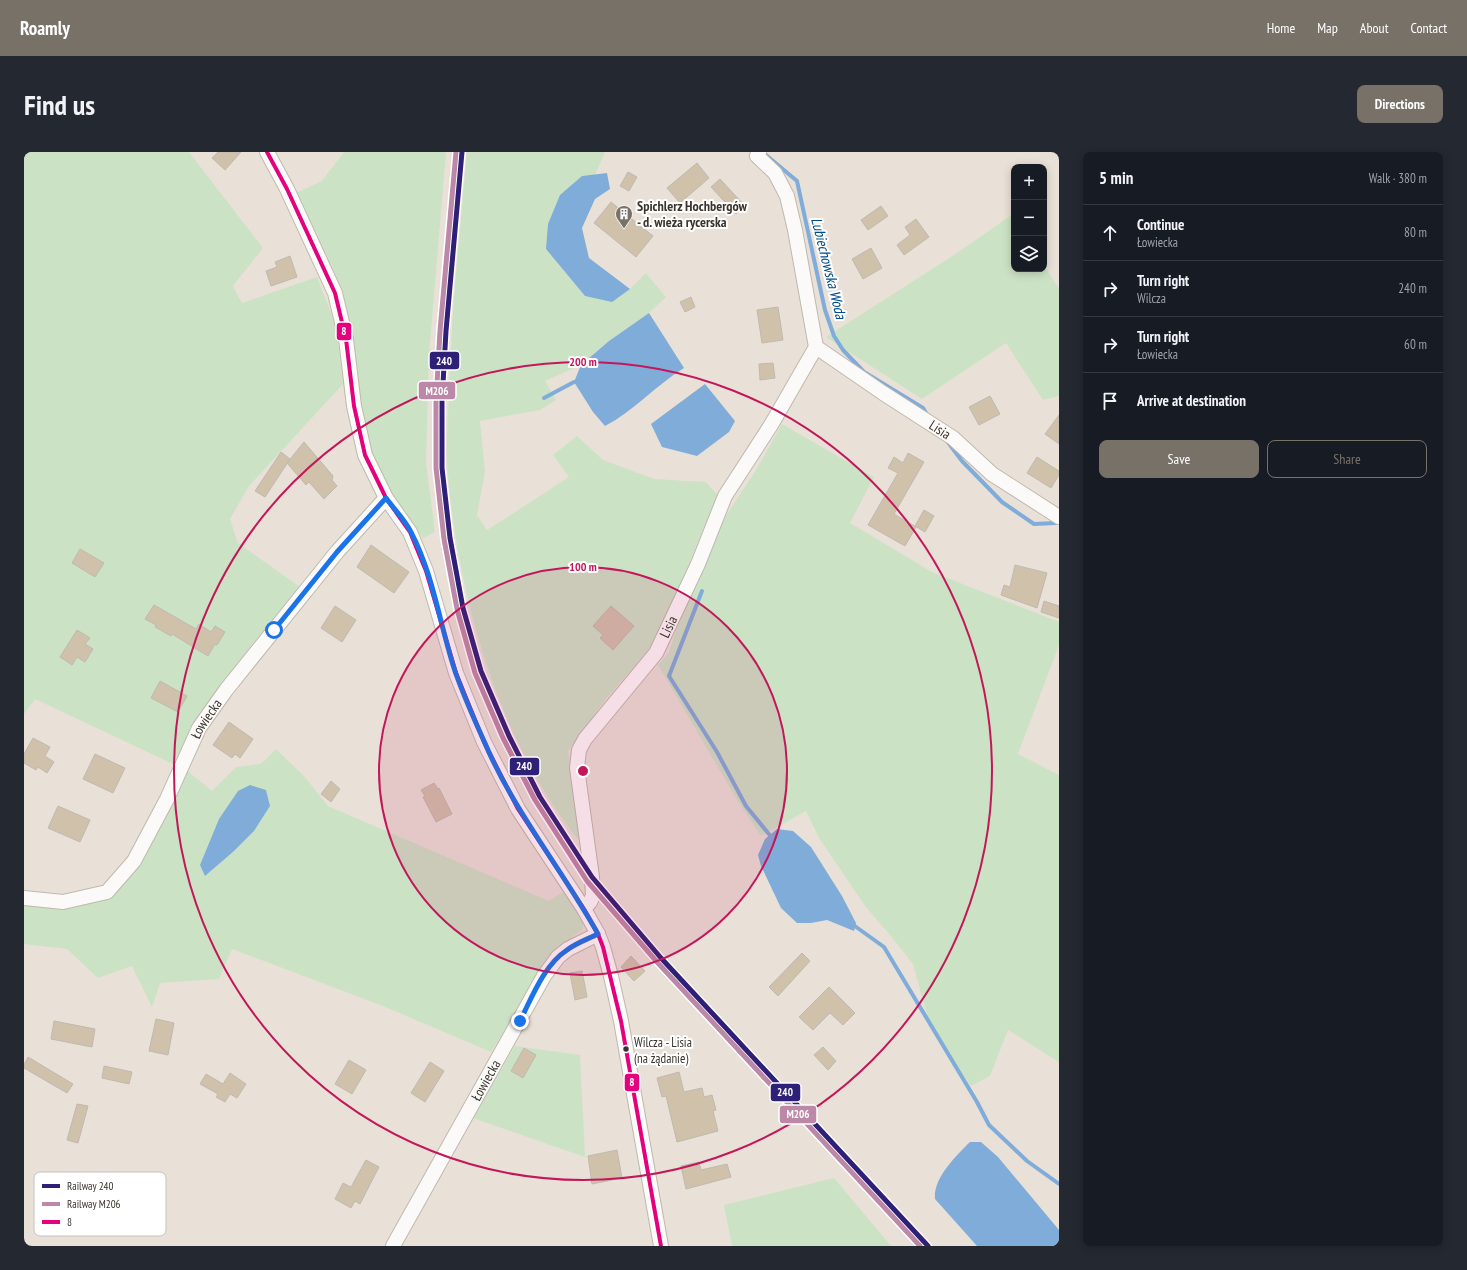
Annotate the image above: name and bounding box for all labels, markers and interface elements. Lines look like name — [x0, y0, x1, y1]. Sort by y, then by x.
text: Roamly — [20, 16, 70, 40]
text: Home — [1267, 19, 1295, 37]
text: Map — [1317, 19, 1338, 37]
text: About — [1360, 19, 1389, 37]
text: Contact — [1411, 19, 1447, 37]
button: Directions — [1357, 85, 1443, 123]
text: Find us — [24, 86, 95, 123]
map controls — [1011, 164, 1047, 272]
button: + — [1011, 164, 1047, 200]
text: 5 min — [1099, 167, 1133, 189]
text: Walk · 380 m — [1369, 170, 1427, 187]
place label: Spichlerz Hochbergów - d. wieża rycerska — [637, 197, 748, 231]
button: − — [1011, 200, 1047, 236]
building icon: Spichlerz Hochbergów - d. wieża rycerska — [614, 204, 634, 229]
water label: Lubiechowska Woda — [807, 215, 851, 322]
text: Continue — [1137, 215, 1184, 234]
icon: ahead — [1099, 222, 1121, 244]
text: 80 m — [1404, 224, 1427, 241]
text: Łowiecka — [1137, 234, 1178, 251]
button: layers — [1011, 236, 1047, 272]
text: Turn right — [1137, 271, 1189, 290]
icon: right — [1099, 278, 1121, 300]
text: 240 m — [1398, 280, 1427, 297]
text: Wilcza — [1137, 290, 1166, 307]
line badge: 8 — [336, 322, 352, 341]
text: 8 — [341, 324, 347, 338]
text: Turn right — [1137, 327, 1189, 346]
icon: right — [1099, 334, 1121, 356]
text: 60 m — [1404, 336, 1427, 353]
text: Łowiecka — [1137, 346, 1178, 363]
line badge: 240 — [429, 351, 460, 370]
text: 240 — [436, 354, 452, 368]
text: 200 m — [569, 354, 597, 369]
line badge: M206 — [418, 381, 456, 400]
text: M206 — [425, 384, 449, 398]
icon: arrive — [1099, 390, 1121, 412]
text: Arrive at destination — [1137, 391, 1246, 410]
street label: Lisia — [926, 416, 954, 443]
button: Save — [1099, 440, 1259, 478]
button: Share — [1267, 440, 1427, 478]
text: 100 m — [569, 559, 597, 574]
street label: Lisia — [655, 613, 681, 641]
route start — [265, 621, 283, 639]
street label: Łowiecka — [186, 695, 226, 741]
line badge: 240 — [509, 757, 540, 776]
text: 240 — [516, 759, 532, 773]
centre of rings — [576, 764, 590, 778]
route end — [511, 1012, 529, 1030]
place label: Wilcza - Lisia (na żądanie) — [634, 1034, 692, 1067]
marker: Wilcza - Lisia (na żądanie) — [621, 1044, 631, 1054]
street label: Łowiecka — [467, 1056, 504, 1104]
line badge: 8 — [624, 1073, 640, 1092]
text: 8 — [629, 1075, 635, 1089]
line badge: 240 — [770, 1083, 801, 1102]
text: 240 — [777, 1085, 793, 1099]
line badge: M206 — [779, 1105, 817, 1124]
text: M206 — [786, 1107, 810, 1121]
legend — [34, 1172, 166, 1236]
text: Railway 240 — [67, 1179, 114, 1193]
text: Railway M206 — [67, 1197, 121, 1211]
text: 8 — [67, 1215, 72, 1229]

